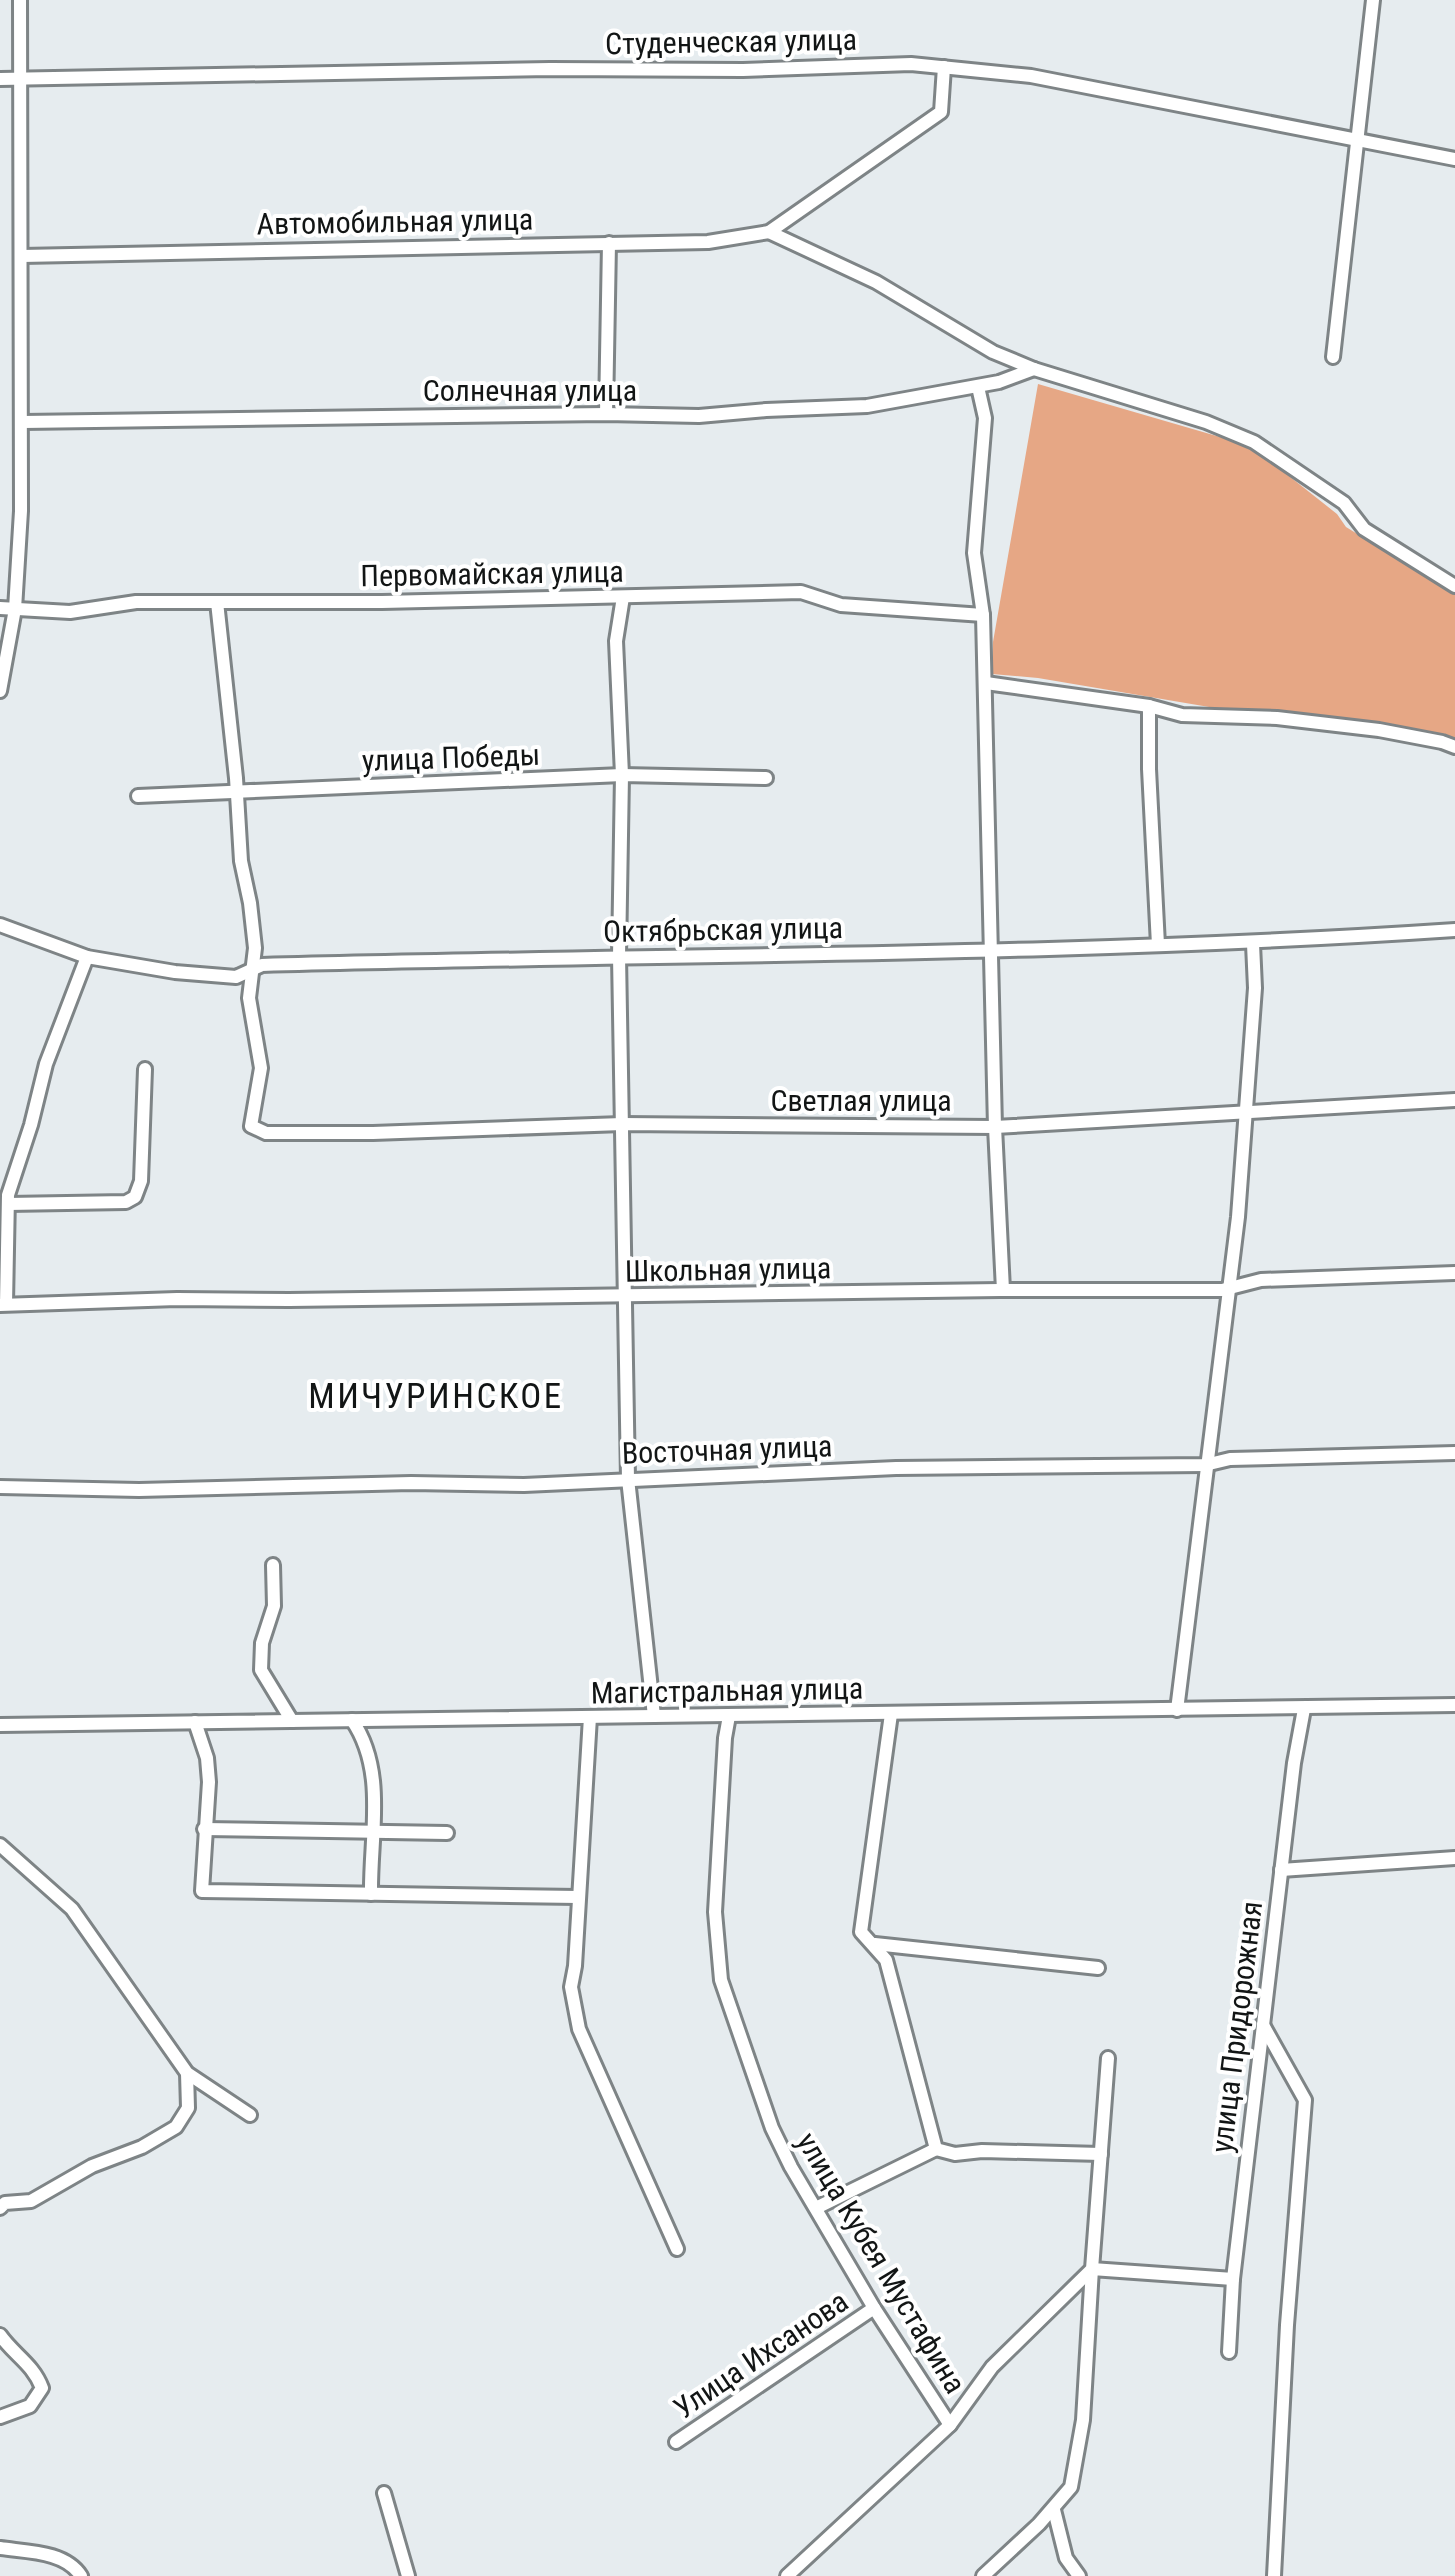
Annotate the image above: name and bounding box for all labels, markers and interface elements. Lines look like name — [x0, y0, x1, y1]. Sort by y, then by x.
street label: Студенческая улица — [605, 22, 857, 61]
street label: Автомобильная улица — [256, 202, 534, 241]
street label: Солнечная улица — [423, 373, 637, 408]
street label: Первомайская улица — [360, 554, 624, 593]
street label: улица Победы — [361, 737, 541, 778]
street label: Октябрьская улица — [603, 910, 843, 949]
street label: Светлая улица — [770, 1083, 952, 1118]
street label: Школьная улица — [624, 1250, 832, 1289]
district label: МИЧУРИНСКОЕ — [308, 1376, 564, 1417]
street label: Восточная улица — [621, 1428, 833, 1471]
street label: Магистральная улица — [590, 1671, 864, 1710]
street label: улица Придорожная — [1204, 1899, 1269, 2155]
street label: улица Кубея Мустафина — [790, 2126, 973, 2399]
street label: Улица Ихсанова — [667, 2283, 854, 2426]

